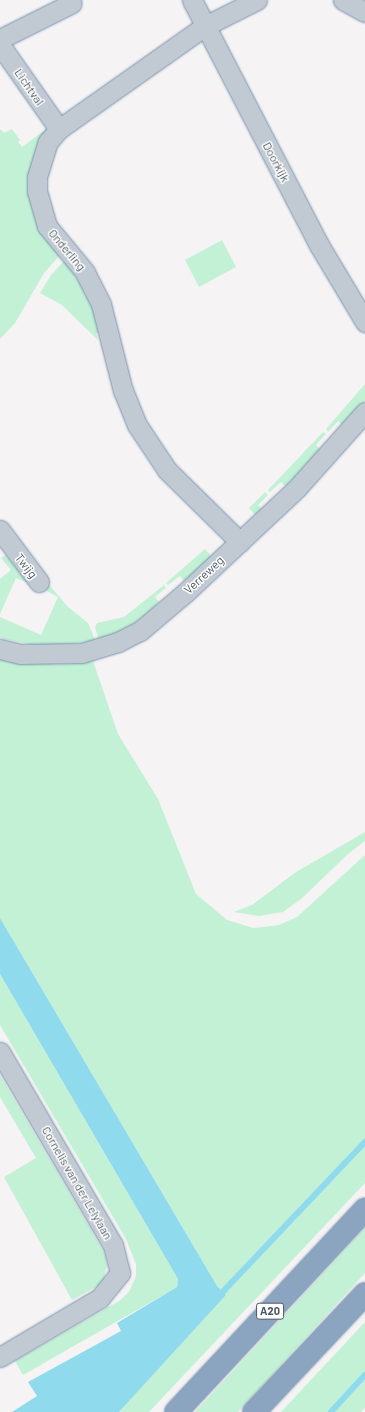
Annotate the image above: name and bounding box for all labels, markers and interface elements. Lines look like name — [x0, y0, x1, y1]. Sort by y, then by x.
street label: Lichtval — [11, 66, 47, 108]
street label: Doorkijk — [260, 140, 292, 184]
street label: Onderling — [45, 226, 89, 274]
street label: Twijg — [12, 551, 40, 581]
street label: Verreweg — [181, 553, 227, 597]
street label: Cornelis van der Lelylaan — [39, 1124, 115, 1242]
road number: A20 — [256, 1302, 284, 1320]

